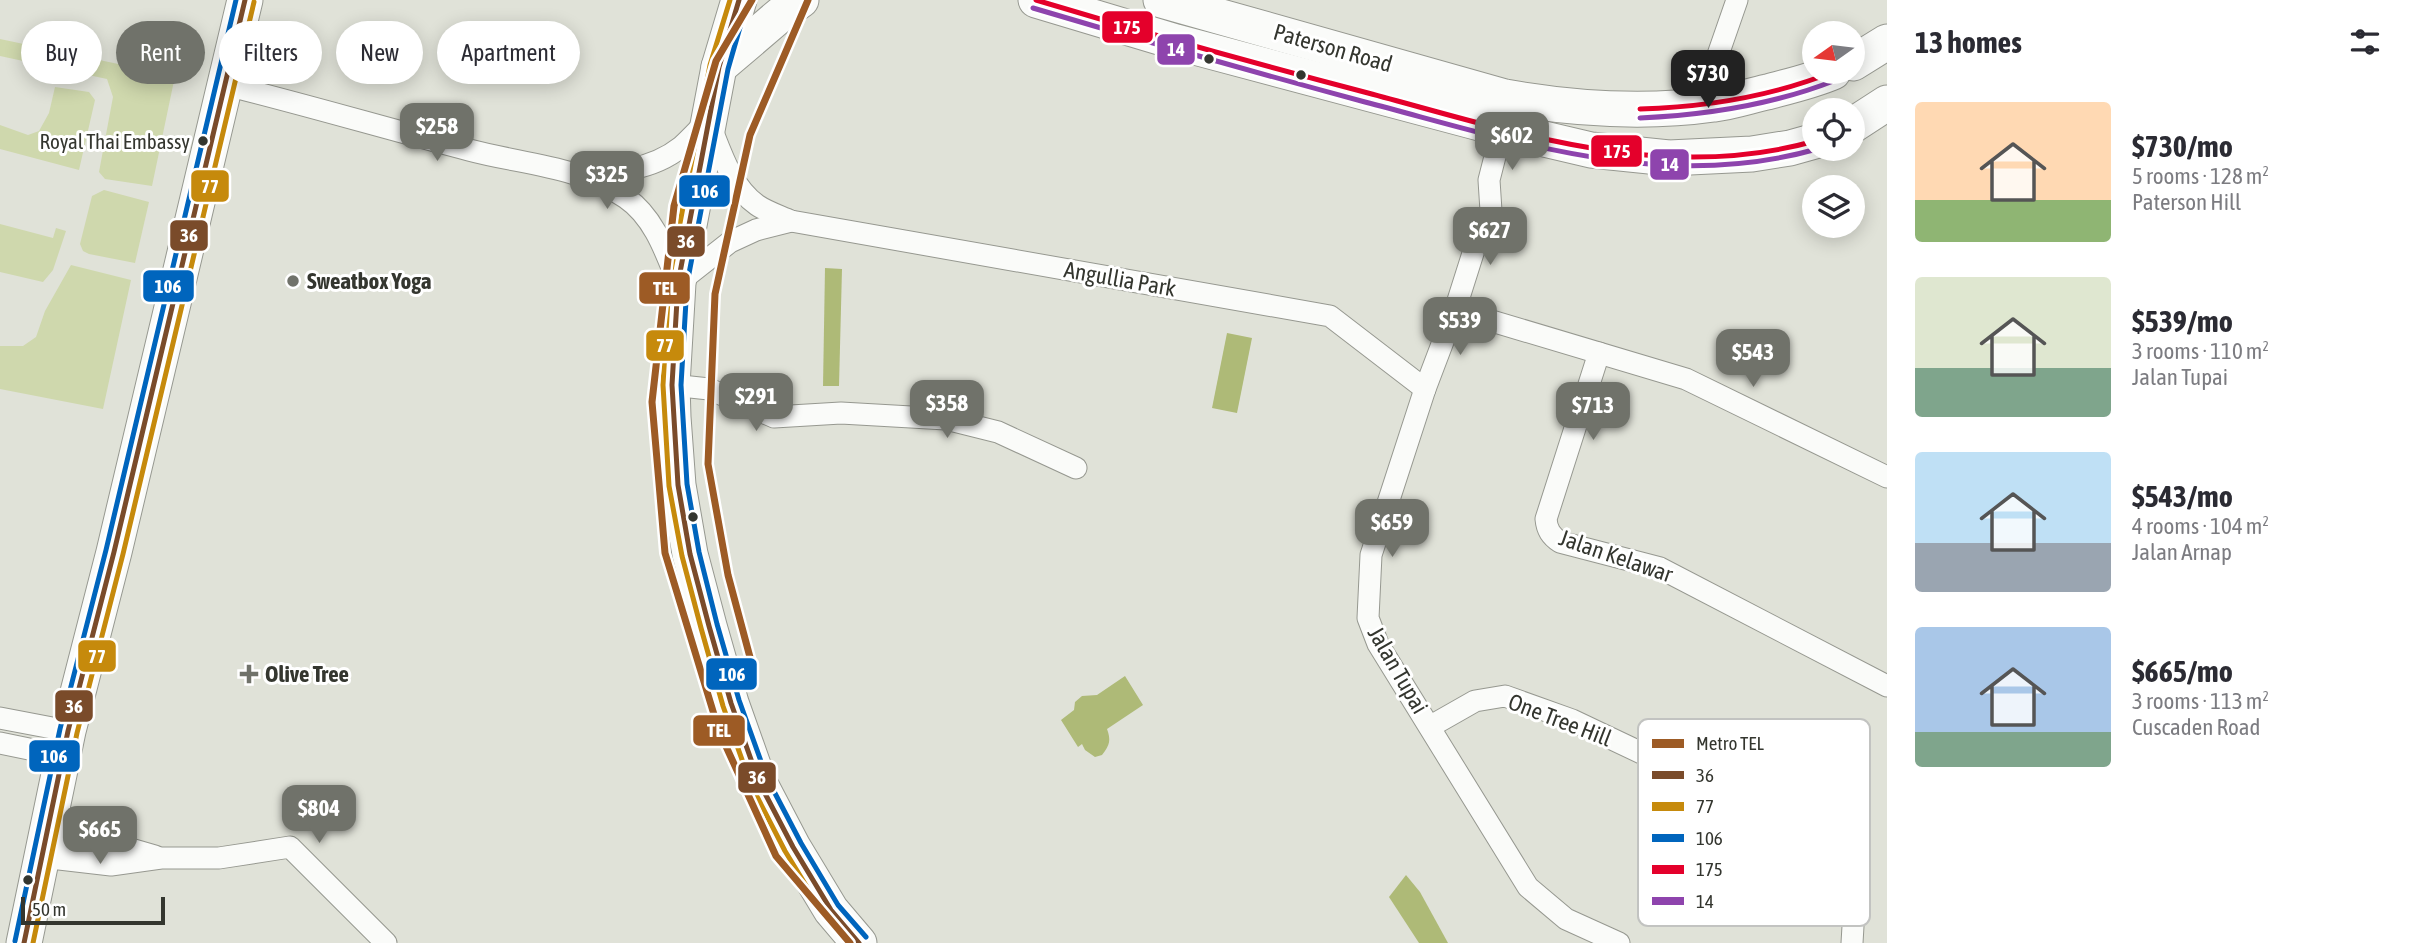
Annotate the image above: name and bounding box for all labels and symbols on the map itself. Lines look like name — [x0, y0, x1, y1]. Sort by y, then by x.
line badge: 175 — [1101, 10, 1154, 44]
text: 175 — [1114, 16, 1140, 38]
street label: Paterson Road — [1271, 19, 1395, 77]
north arrow — [1802, 21, 1866, 84]
line badge: 14 — [1156, 33, 1196, 66]
text: 14 — [1167, 38, 1185, 60]
pin: $730 — [1667, 50, 1749, 110]
unlabelled marker — [1202, 52, 1216, 66]
unlabelled marker — [1294, 68, 1308, 82]
pin: $258 — [396, 104, 478, 163]
pin: $602 — [1471, 113, 1553, 172]
place label: Royal Thai Embassy — [39, 129, 190, 153]
marker: Royal Thai Embassy — [196, 134, 210, 148]
line badge: 175 — [1590, 134, 1643, 168]
text: 175 — [1604, 140, 1630, 162]
line badge: 14 — [1649, 148, 1690, 181]
pin: $325 — [566, 152, 648, 211]
text: 14 — [1661, 153, 1679, 175]
line badge: 77 — [190, 169, 230, 203]
line badge: 106 — [678, 174, 731, 208]
text: 77 — [201, 175, 219, 197]
text: 106 — [692, 180, 718, 202]
pin: $627 — [1449, 208, 1531, 267]
line badge: 36 — [169, 219, 209, 252]
text: 36 — [180, 224, 198, 246]
line badge: 36 — [666, 225, 706, 258]
text: 36 — [677, 230, 695, 252]
street label: Angullia Park — [1062, 256, 1178, 302]
place label: Sweatbox Yoga — [307, 268, 432, 294]
line badge: 106 — [142, 269, 195, 303]
line badge: TEL — [638, 271, 691, 305]
marker: Sweatbox Yoga — [285, 273, 301, 289]
text: 106 — [155, 275, 181, 297]
text: TEL — [653, 277, 678, 299]
pin: $539 — [1419, 298, 1501, 357]
line badge: 77 — [645, 329, 685, 362]
pin: $543 — [1712, 330, 1794, 389]
text: 77 — [656, 334, 674, 356]
pin: $291 — [715, 374, 797, 433]
pin: $358 — [906, 380, 988, 440]
pin: $713 — [1552, 382, 1634, 442]
pin: $659 — [1351, 500, 1433, 559]
unlabelled marker — [686, 510, 700, 524]
street label: Jalan Kelawar — [1556, 524, 1677, 588]
street label: Jalan Tupai — [1363, 622, 1433, 718]
line badge: 77 — [77, 639, 117, 673]
text: 77 — [88, 645, 106, 667]
line badge: 106 — [705, 657, 758, 691]
place label: Olive Tree — [265, 661, 349, 687]
text: 106 — [719, 663, 745, 685]
marker: Olive Tree — [239, 664, 259, 684]
street label: One Tree Hill — [1505, 688, 1615, 752]
line badge: 36 — [54, 689, 94, 723]
text: 36 — [65, 695, 83, 717]
line badge: TEL — [692, 714, 746, 747]
text: TEL — [707, 719, 732, 741]
legend — [1638, 719, 1870, 926]
text: Metro TEL — [1696, 732, 1764, 754]
line badge: 106 — [28, 739, 81, 773]
text: 106 — [41, 745, 67, 767]
line badge: 36 — [737, 761, 777, 794]
text: 36 — [1696, 764, 1714, 786]
text: 36 — [748, 766, 766, 788]
pin: $804 — [278, 786, 360, 845]
text: 77 — [1696, 795, 1714, 817]
pin: $665 — [59, 806, 141, 866]
text: 106 — [1696, 827, 1723, 849]
text: 175 — [1696, 858, 1723, 880]
unlabelled marker — [21, 873, 35, 887]
text: 14 — [1696, 890, 1714, 912]
scale bar — [21, 894, 164, 926]

